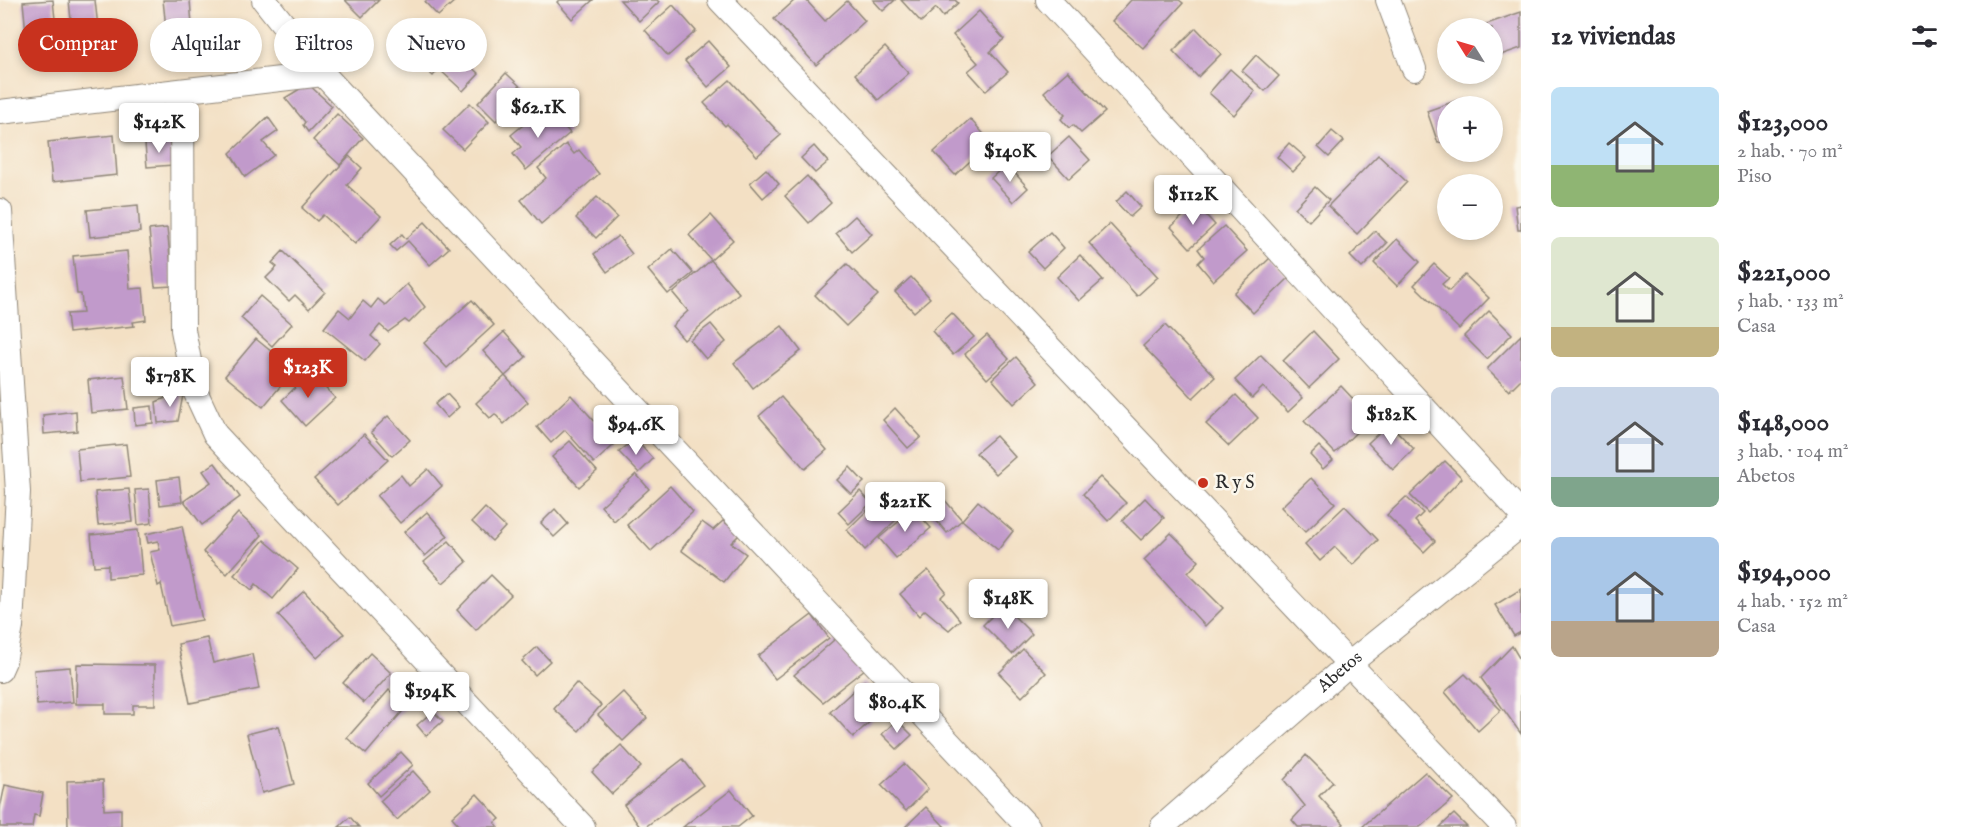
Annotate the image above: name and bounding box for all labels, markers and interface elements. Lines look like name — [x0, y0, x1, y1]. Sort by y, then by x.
chip: Comprar — [18, 18, 138, 72]
chip: Alquilar — [150, 18, 262, 72]
chip: Filtros — [274, 18, 374, 72]
chip: Nuevo — [386, 18, 487, 72]
north arrow — [1437, 18, 1503, 84]
map controls — [1437, 18, 1503, 240]
text: 12 viviendas — [1551, 20, 1675, 53]
icon: filters — [1908, 20, 1941, 53]
pin: $62.1K — [489, 88, 587, 139]
text: $62.1K — [510, 95, 566, 120]
button: + — [1437, 96, 1503, 162]
pin: $142K — [117, 103, 201, 154]
text: $123,000 — [1737, 106, 1828, 139]
text: $142K — [133, 110, 185, 135]
icon: home — [1599, 111, 1671, 183]
pin: $140K — [968, 132, 1052, 183]
text: $140K — [984, 139, 1036, 164]
text: 2 hab. · 70 m² — [1737, 139, 1843, 164]
text: Piso — [1737, 164, 1772, 189]
button: − — [1437, 174, 1503, 240]
pin: $112K — [1151, 175, 1235, 226]
text: $112K — [1168, 182, 1218, 207]
text: $221,000 — [1737, 256, 1831, 289]
icon: home — [1599, 261, 1671, 333]
text: 5 hab. · 133 m² — [1737, 289, 1844, 314]
text: Casa — [1737, 314, 1776, 339]
pin: $123K — [266, 348, 350, 399]
text: $123K — [283, 355, 333, 380]
pin: $178K — [128, 357, 212, 408]
text: $178K — [145, 364, 195, 389]
pin: $182K — [1349, 395, 1433, 446]
text: $182K — [1366, 402, 1416, 427]
pin: $94.6K — [587, 405, 685, 456]
text: $148,000 — [1737, 406, 1829, 439]
icon: home — [1599, 411, 1671, 483]
text: $94.6K — [607, 412, 665, 437]
text: 3 hab. · 104 m² — [1737, 439, 1849, 464]
text: Abetos — [1737, 464, 1795, 489]
place label: R y S — [1215, 472, 1255, 495]
marker: R y S — [1196, 476, 1210, 490]
pin: $221K — [863, 482, 947, 533]
text: $221K — [879, 489, 931, 514]
text: $194,000 — [1737, 556, 1831, 589]
icon: home — [1599, 561, 1671, 633]
pin: $148K — [966, 579, 1050, 630]
text: $148K — [983, 586, 1033, 611]
text: 4 hab. · 152 m² — [1737, 589, 1848, 614]
text: Casa — [1737, 614, 1776, 639]
street label: Abetos — [1312, 646, 1367, 698]
pin: $194K — [388, 672, 472, 723]
text: $194K — [404, 679, 456, 704]
pin: $80.4K — [848, 683, 946, 734]
text: $80.4K — [868, 690, 926, 715]

